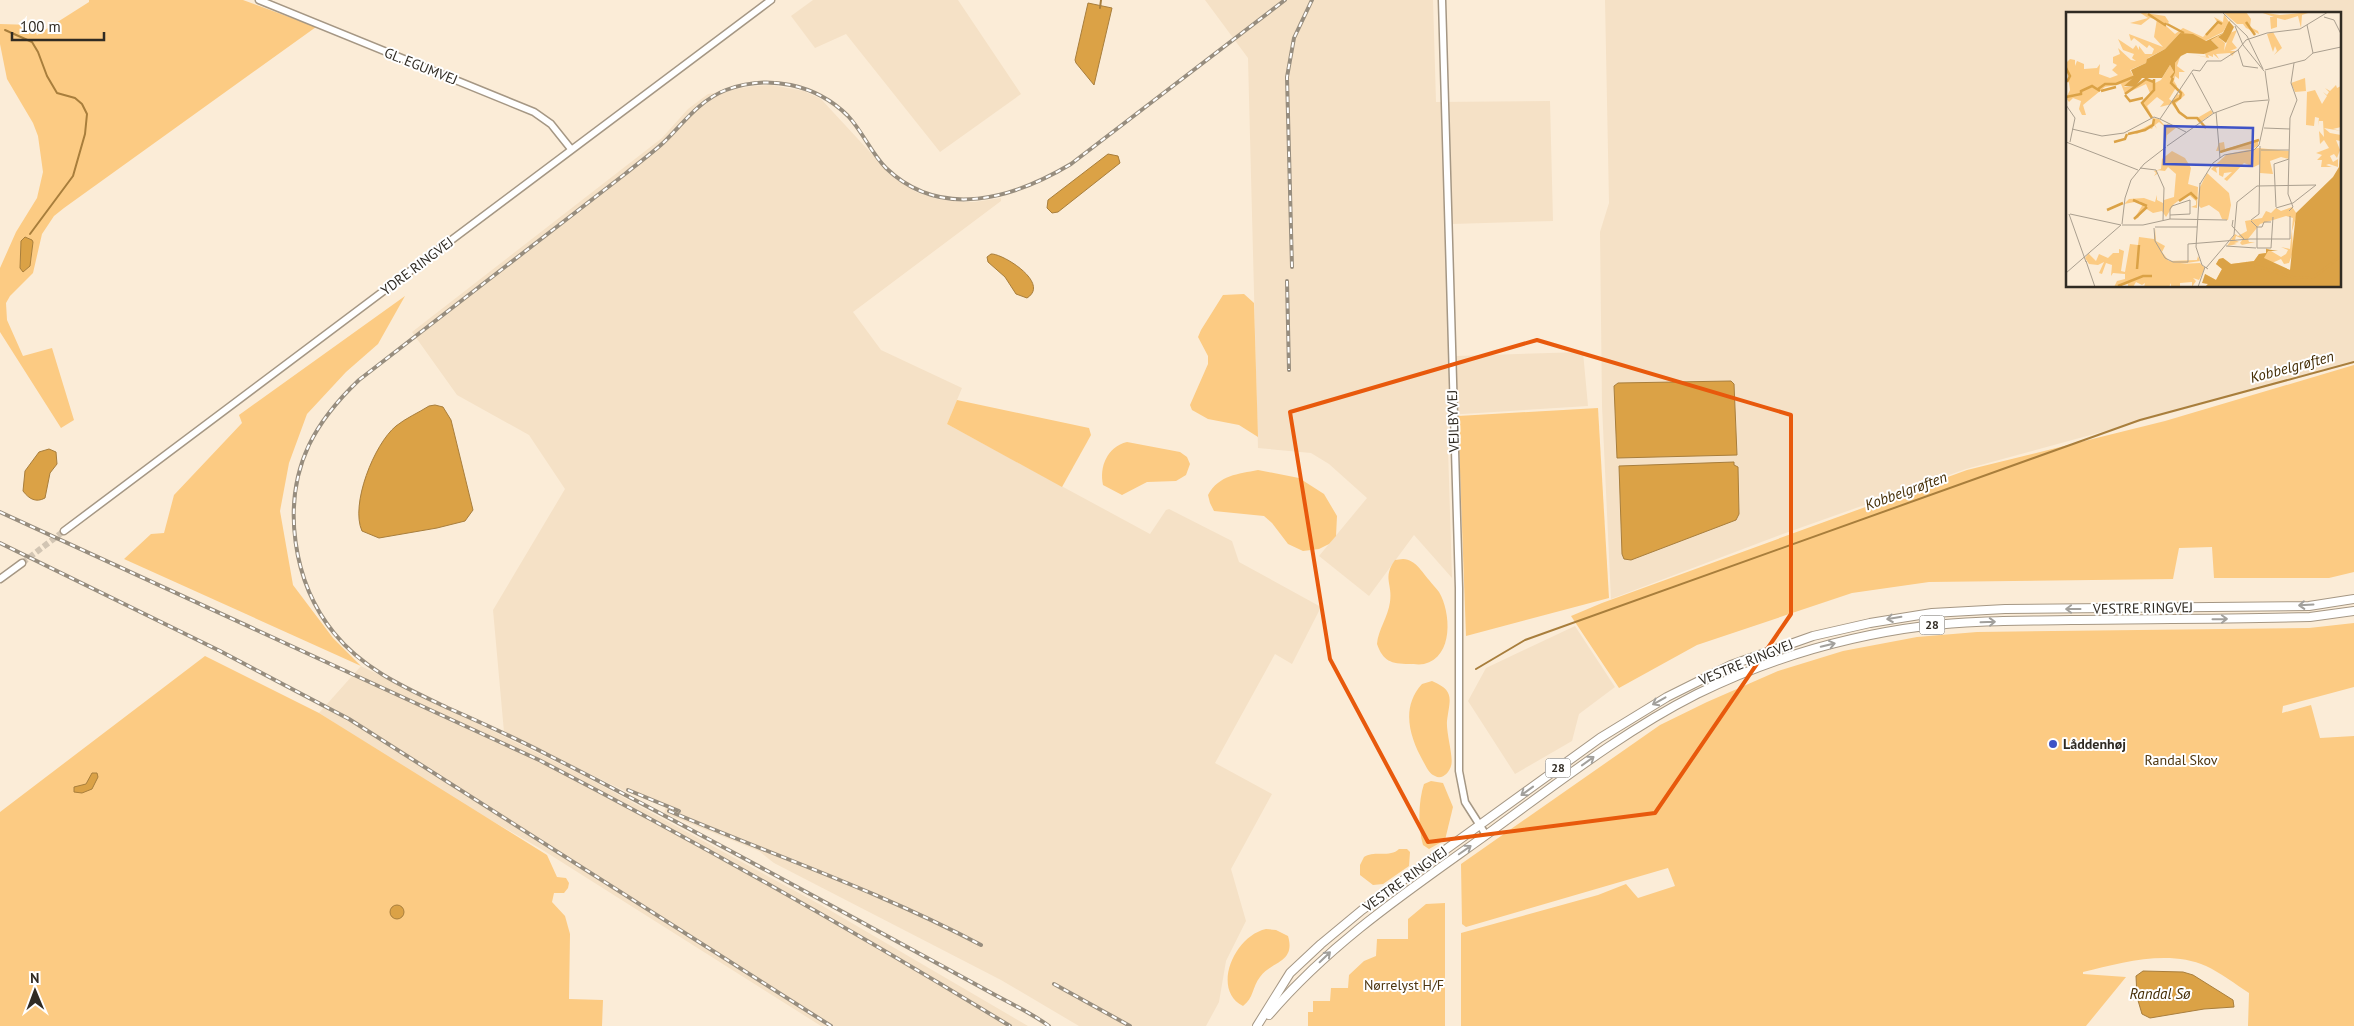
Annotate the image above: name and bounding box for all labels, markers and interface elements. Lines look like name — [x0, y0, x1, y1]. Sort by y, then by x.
scale bar — [12, 10, 105, 42]
inset map — [2066, 12, 2342, 288]
text: 100 m — [20, 17, 61, 36]
street label: GL. EGUMVEJ — [382, 43, 460, 89]
street label: YDRE RINGVEJ — [377, 233, 457, 299]
water label: Kobbelgrøften — [2248, 346, 2336, 387]
street label: VEJLBYVEJ — [1443, 390, 1463, 453]
water label: Kobbelgrøften — [1862, 467, 1950, 514]
street label: VESTRE RINGVEJ — [2092, 598, 2193, 618]
one-way arrow — [2298, 601, 2314, 610]
one-way arrow — [2066, 604, 2082, 614]
one-way arrow — [1886, 614, 1902, 624]
one-way arrow — [2212, 614, 2228, 624]
road number: 28 — [1920, 616, 1944, 634]
one-way arrow — [1980, 617, 1996, 626]
street label: VESTRE RINGVEJ — [1695, 635, 1796, 689]
one-way arrow — [1819, 640, 1835, 649]
one-way arrow — [1652, 697, 1666, 707]
place label: Låddenhøj — [2063, 735, 2126, 753]
marker: Låddenhøj — [2047, 738, 2059, 750]
park label: Randal Skov — [2144, 751, 2218, 769]
one-way arrow — [1581, 756, 1595, 766]
road number: 28 — [1546, 758, 1570, 778]
one-way arrow — [1520, 786, 1534, 796]
street label: VESTRE RINGVEJ — [1358, 842, 1451, 916]
one-way arrow — [1458, 845, 1472, 855]
one-way arrow — [1318, 951, 1331, 963]
north arrow — [10, 966, 60, 1016]
text: N — [30, 969, 40, 987]
park label: Nørrelyst H/F — [1364, 976, 1444, 994]
water label: Randal Sø — [2129, 984, 2191, 1003]

